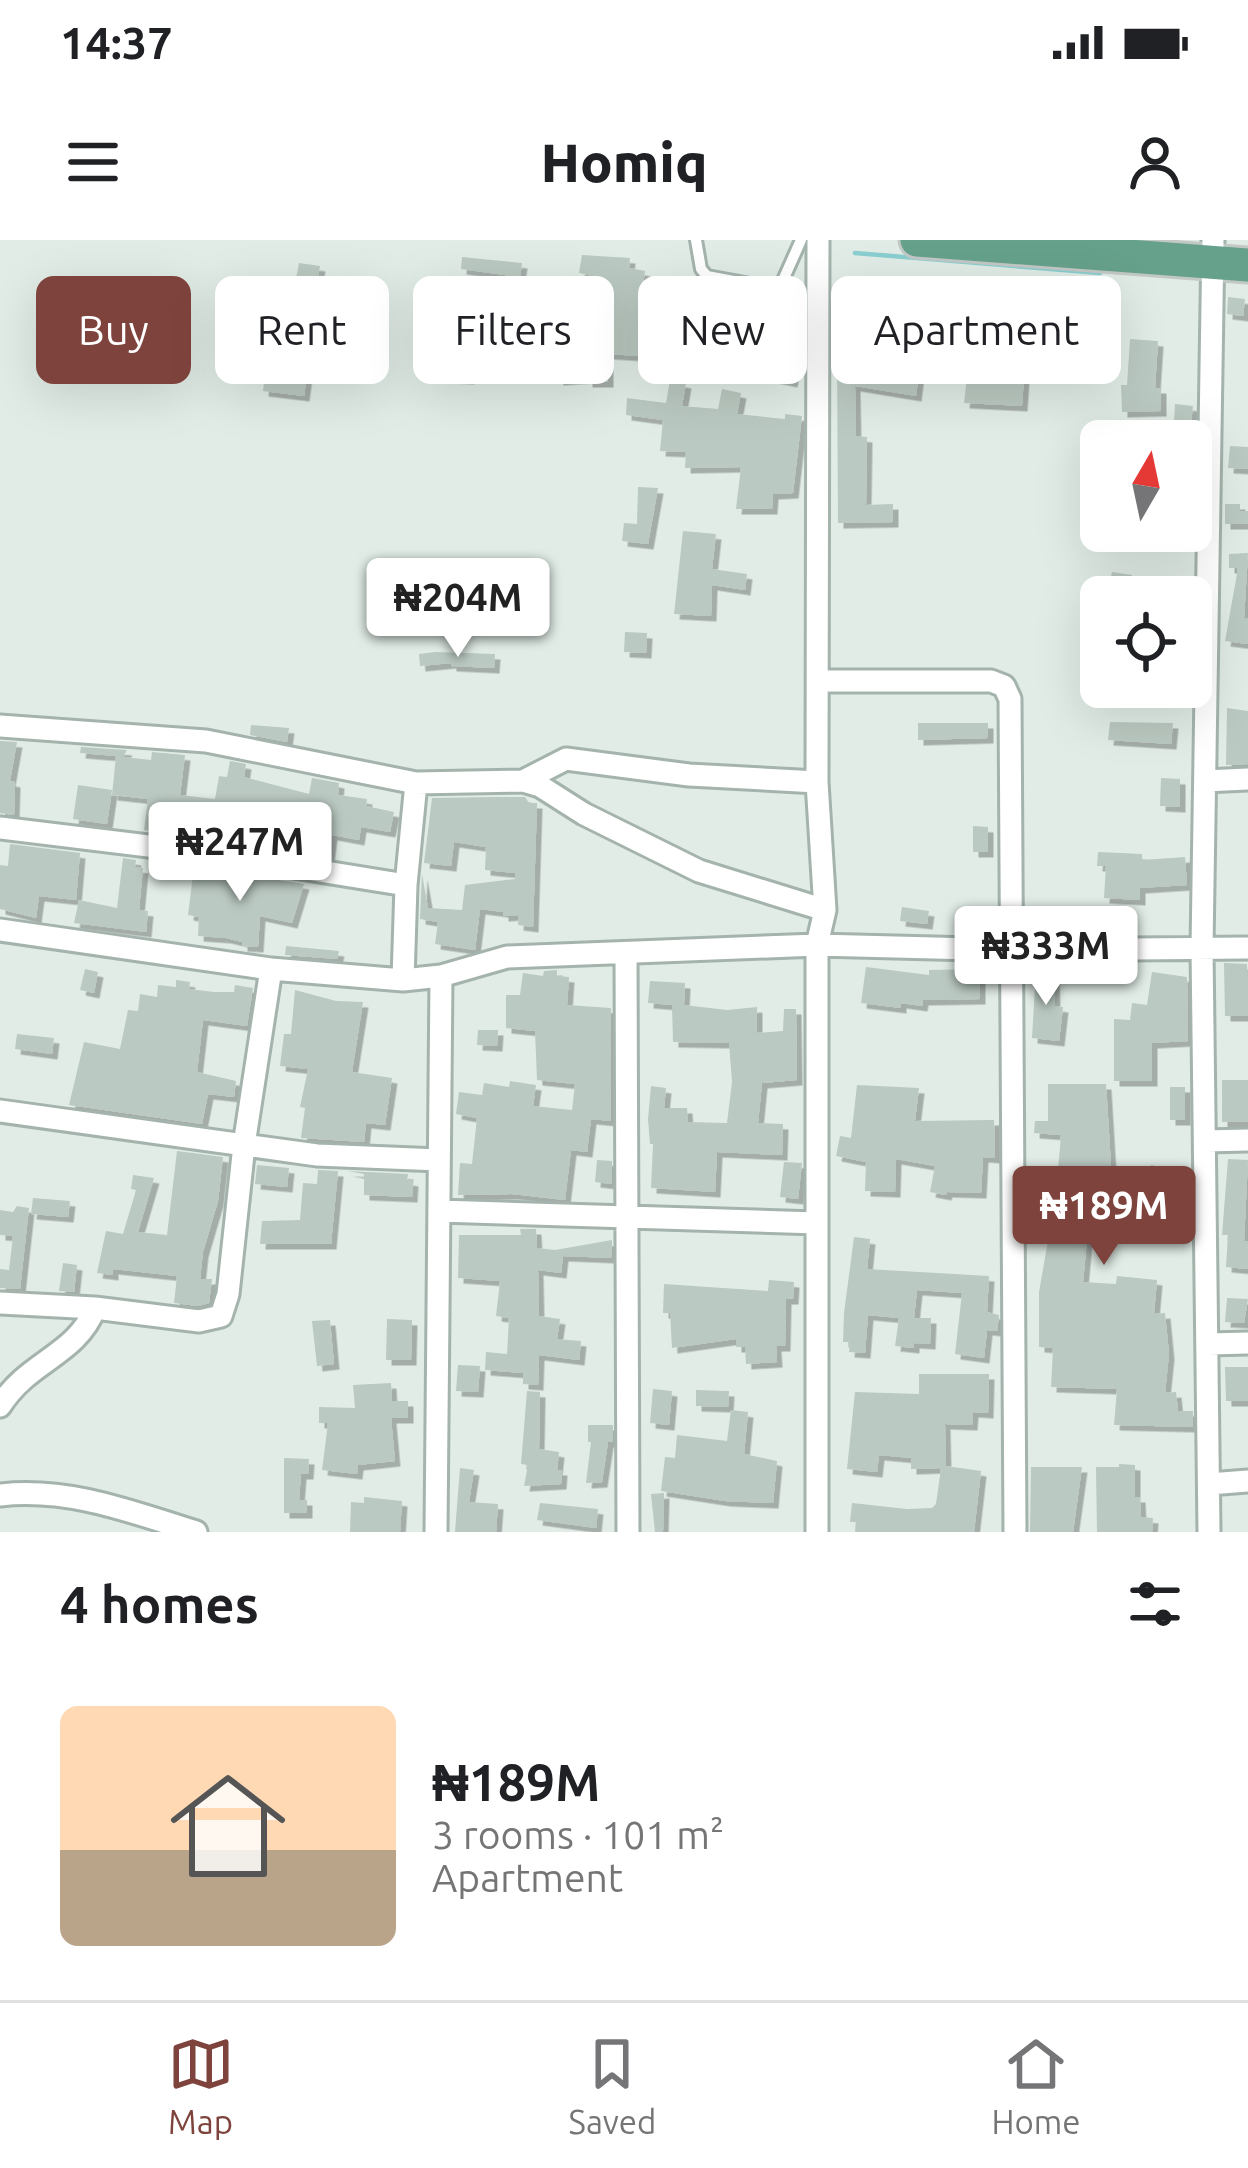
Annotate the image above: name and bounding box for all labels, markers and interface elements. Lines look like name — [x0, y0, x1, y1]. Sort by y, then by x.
text: 14:37 — [60, 17, 173, 68]
icon: menu — [60, 129, 126, 195]
icon: person — [1122, 129, 1188, 195]
text: Homiq — [540, 132, 708, 192]
chip: Buy — [36, 276, 191, 384]
chip: Rent — [215, 276, 389, 384]
chip: Filters — [413, 276, 614, 384]
chip: New — [638, 276, 807, 384]
chip: Apartment — [831, 276, 1121, 384]
north arrow — [1080, 420, 1212, 552]
map controls — [1080, 420, 1212, 708]
pin: ₦204M — [374, 558, 542, 660]
text: ₦204M — [394, 575, 522, 618]
button: locate — [1080, 576, 1212, 708]
pin: ₦247M — [156, 802, 324, 904]
text: ₦247M — [176, 819, 304, 862]
pin: ₦333M — [962, 906, 1130, 1008]
text: ₦333M — [982, 923, 1110, 966]
pin: ₦189M — [1020, 1166, 1188, 1268]
text: ₦189M — [1040, 1183, 1168, 1226]
icon: filters — [1122, 1571, 1188, 1637]
text: 4 homes — [60, 1575, 259, 1633]
text: ₦189M — [432, 1753, 601, 1811]
icon: home — [156, 1754, 300, 1898]
text: 3 rooms · 101 m² — [432, 1813, 724, 1856]
text: Apartment — [432, 1856, 623, 1899]
tab: Map — [168, 2031, 234, 2140]
tab: Saved — [569, 2031, 656, 2140]
tab: Home — [991, 2031, 1080, 2140]

